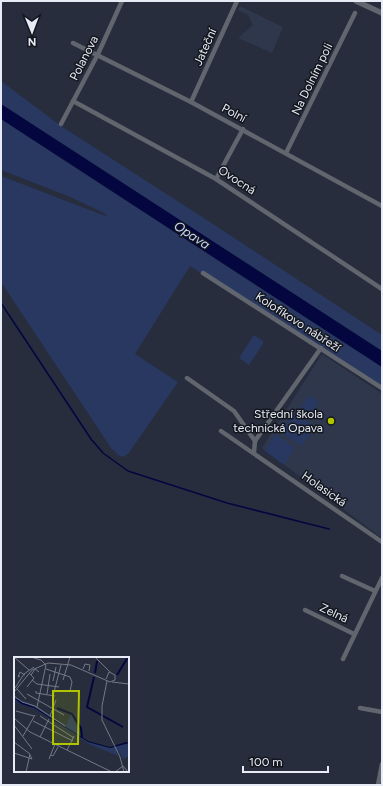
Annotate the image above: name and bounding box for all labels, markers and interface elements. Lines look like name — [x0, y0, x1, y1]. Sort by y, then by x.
north arrow — [12, 12, 52, 52]
street label: Jateční — [191, 25, 220, 68]
street label: Polanova — [67, 33, 101, 83]
text: N — [28, 35, 37, 48]
street label: Na Dolním poli — [289, 41, 335, 117]
street label: Polní — [219, 101, 250, 126]
street label: Ovocná — [216, 163, 258, 197]
water label: Opava — [171, 218, 213, 252]
street label: Kolofíkovo nábřeží — [253, 289, 344, 355]
place label: Střední škola technická Opava — [233, 407, 323, 435]
marker: Střední škola technická Opava — [326, 416, 336, 426]
street label: Holasická — [299, 469, 349, 509]
street label: Zelná — [318, 600, 350, 626]
inset map — [14, 657, 129, 772]
scale bar — [243, 748, 328, 774]
text: 100 m — [249, 755, 283, 769]

